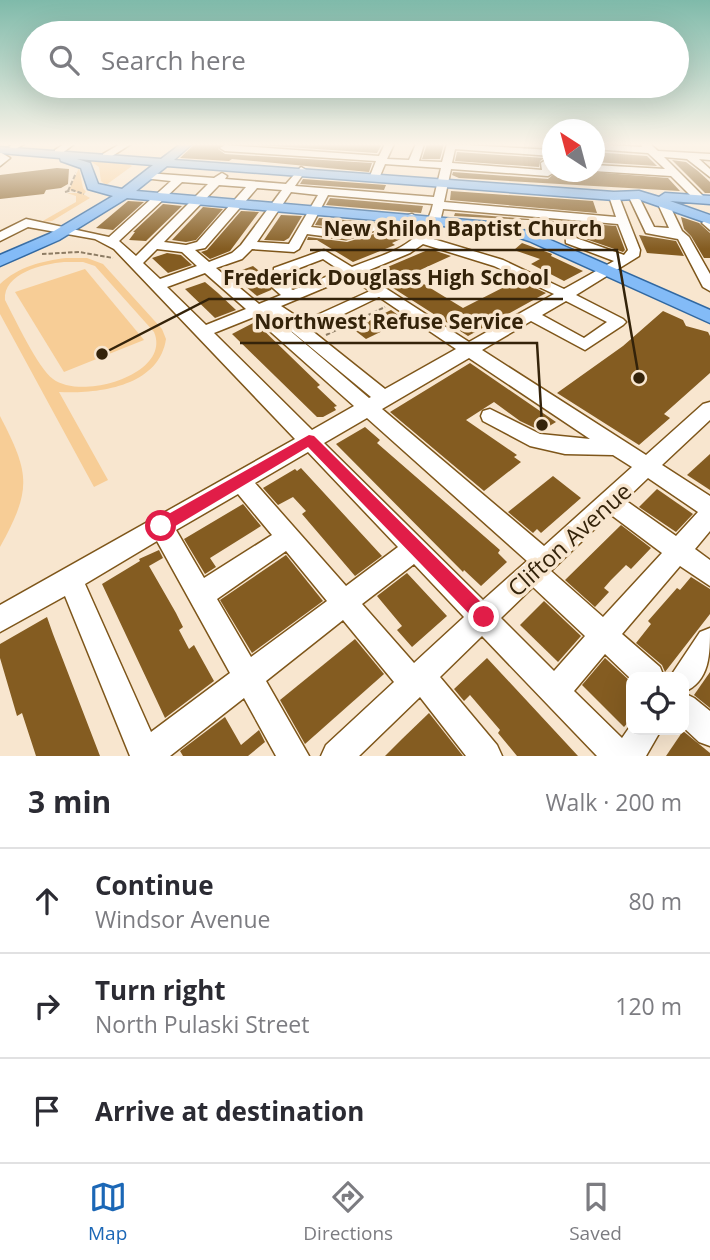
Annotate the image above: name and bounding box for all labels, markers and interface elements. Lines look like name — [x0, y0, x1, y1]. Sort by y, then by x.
search box — [21, 21, 689, 98]
icon: search — [45, 41, 83, 79]
text: Search here — [101, 42, 246, 78]
north arrow — [542, 119, 605, 182]
callout: New Shiloh Baptist Church — [310, 208, 617, 250]
text: New Shiloh Baptist Church — [323, 214, 603, 242]
callout: Frederick Douglass High School — [209, 257, 563, 299]
text: Frederick Douglass High School — [223, 263, 549, 291]
callout: Northwest Refuse Service — [240, 301, 537, 343]
text: Northwest Refuse Service — [254, 307, 524, 335]
street label: Clifton Avenue — [500, 475, 638, 603]
route start — [145, 510, 176, 541]
route end — [468, 601, 499, 632]
map controls — [626, 672, 689, 735]
button: locate — [626, 672, 689, 735]
text: 3 min — [28, 781, 111, 822]
text: Walk · 200 m — [545, 786, 682, 818]
text: Continue — [95, 867, 214, 903]
icon: ahead — [28, 882, 66, 920]
text: 80 m — [628, 885, 682, 917]
text: Windsor Avenue — [95, 903, 270, 935]
text: Turn right — [95, 972, 226, 1008]
icon: right — [28, 987, 66, 1025]
text: 120 m — [615, 990, 682, 1022]
text: North Pulaski Street — [95, 1008, 309, 1040]
icon: arrive — [28, 1092, 66, 1130]
text: Arrive at destination — [95, 1093, 364, 1129]
tab: Map — [88, 1178, 127, 1246]
tab: Directions — [303, 1178, 393, 1246]
tab: Saved — [569, 1178, 622, 1246]

